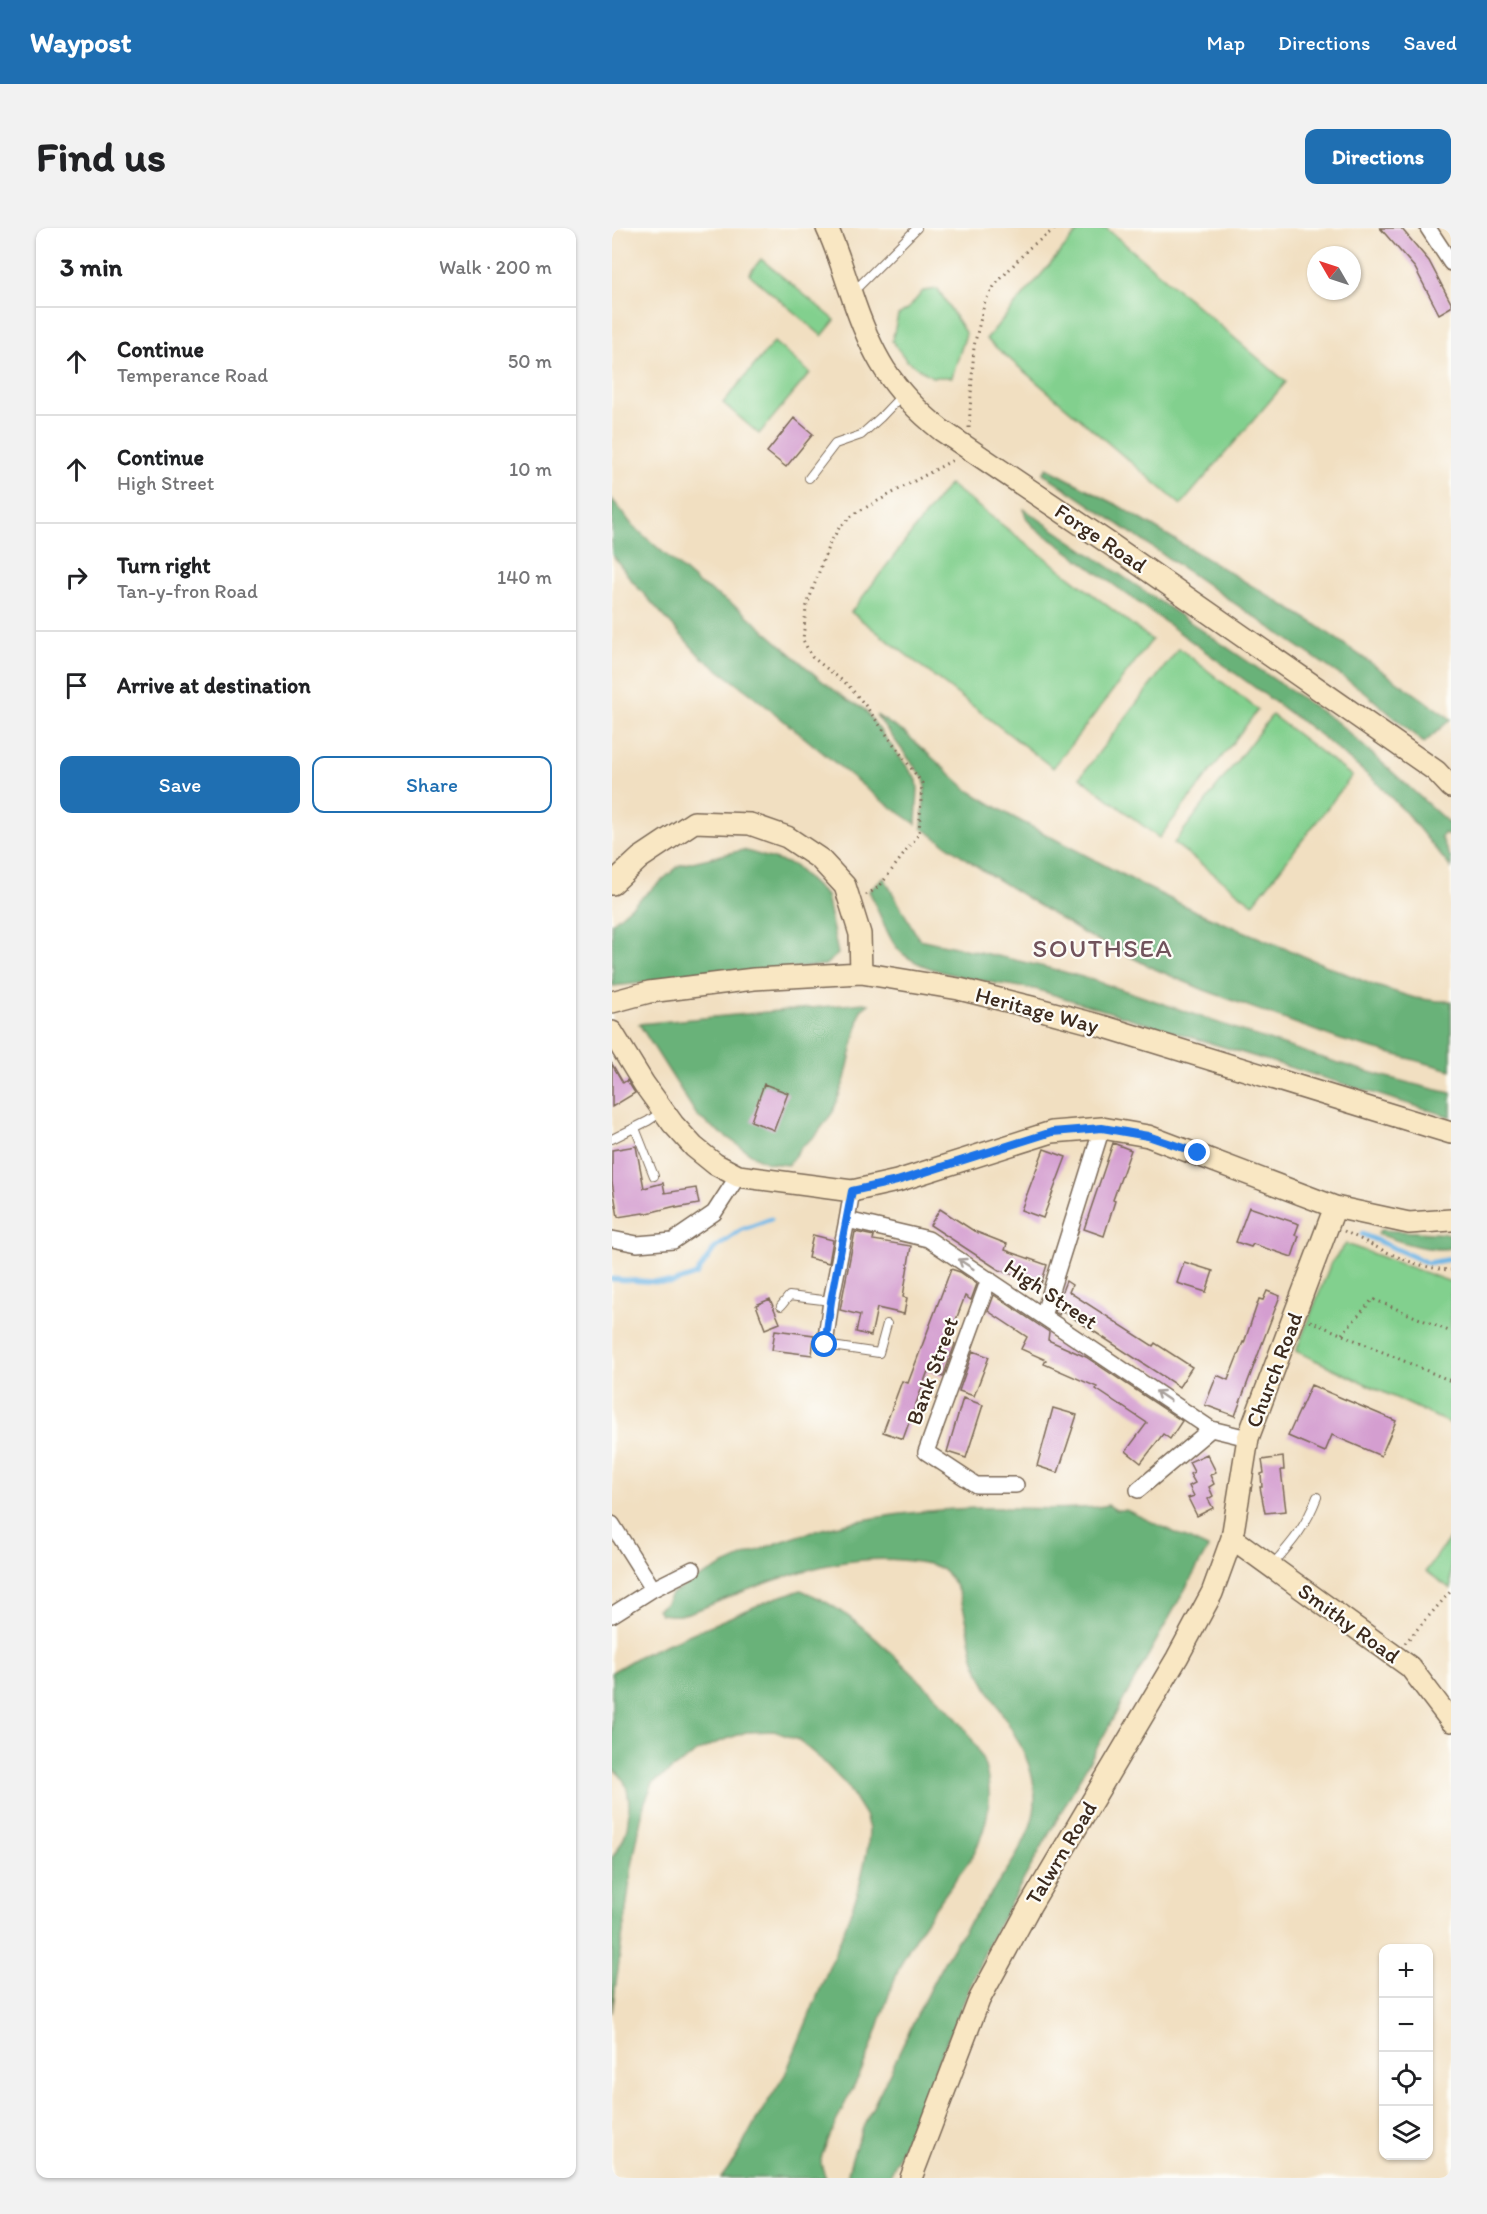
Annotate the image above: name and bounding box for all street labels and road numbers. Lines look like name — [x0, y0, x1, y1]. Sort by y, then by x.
street label: Forge Road — [1050, 497, 1152, 579]
street label: Heritage Way — [972, 981, 1102, 1040]
street label: High Street — [999, 1253, 1103, 1335]
street label: Church Road — [1240, 1308, 1308, 1431]
street label: Bank Street — [900, 1313, 964, 1429]
street label: Smithy Road — [1293, 1577, 1405, 1669]
street label: Talwrn Road — [1020, 1796, 1103, 1910]

